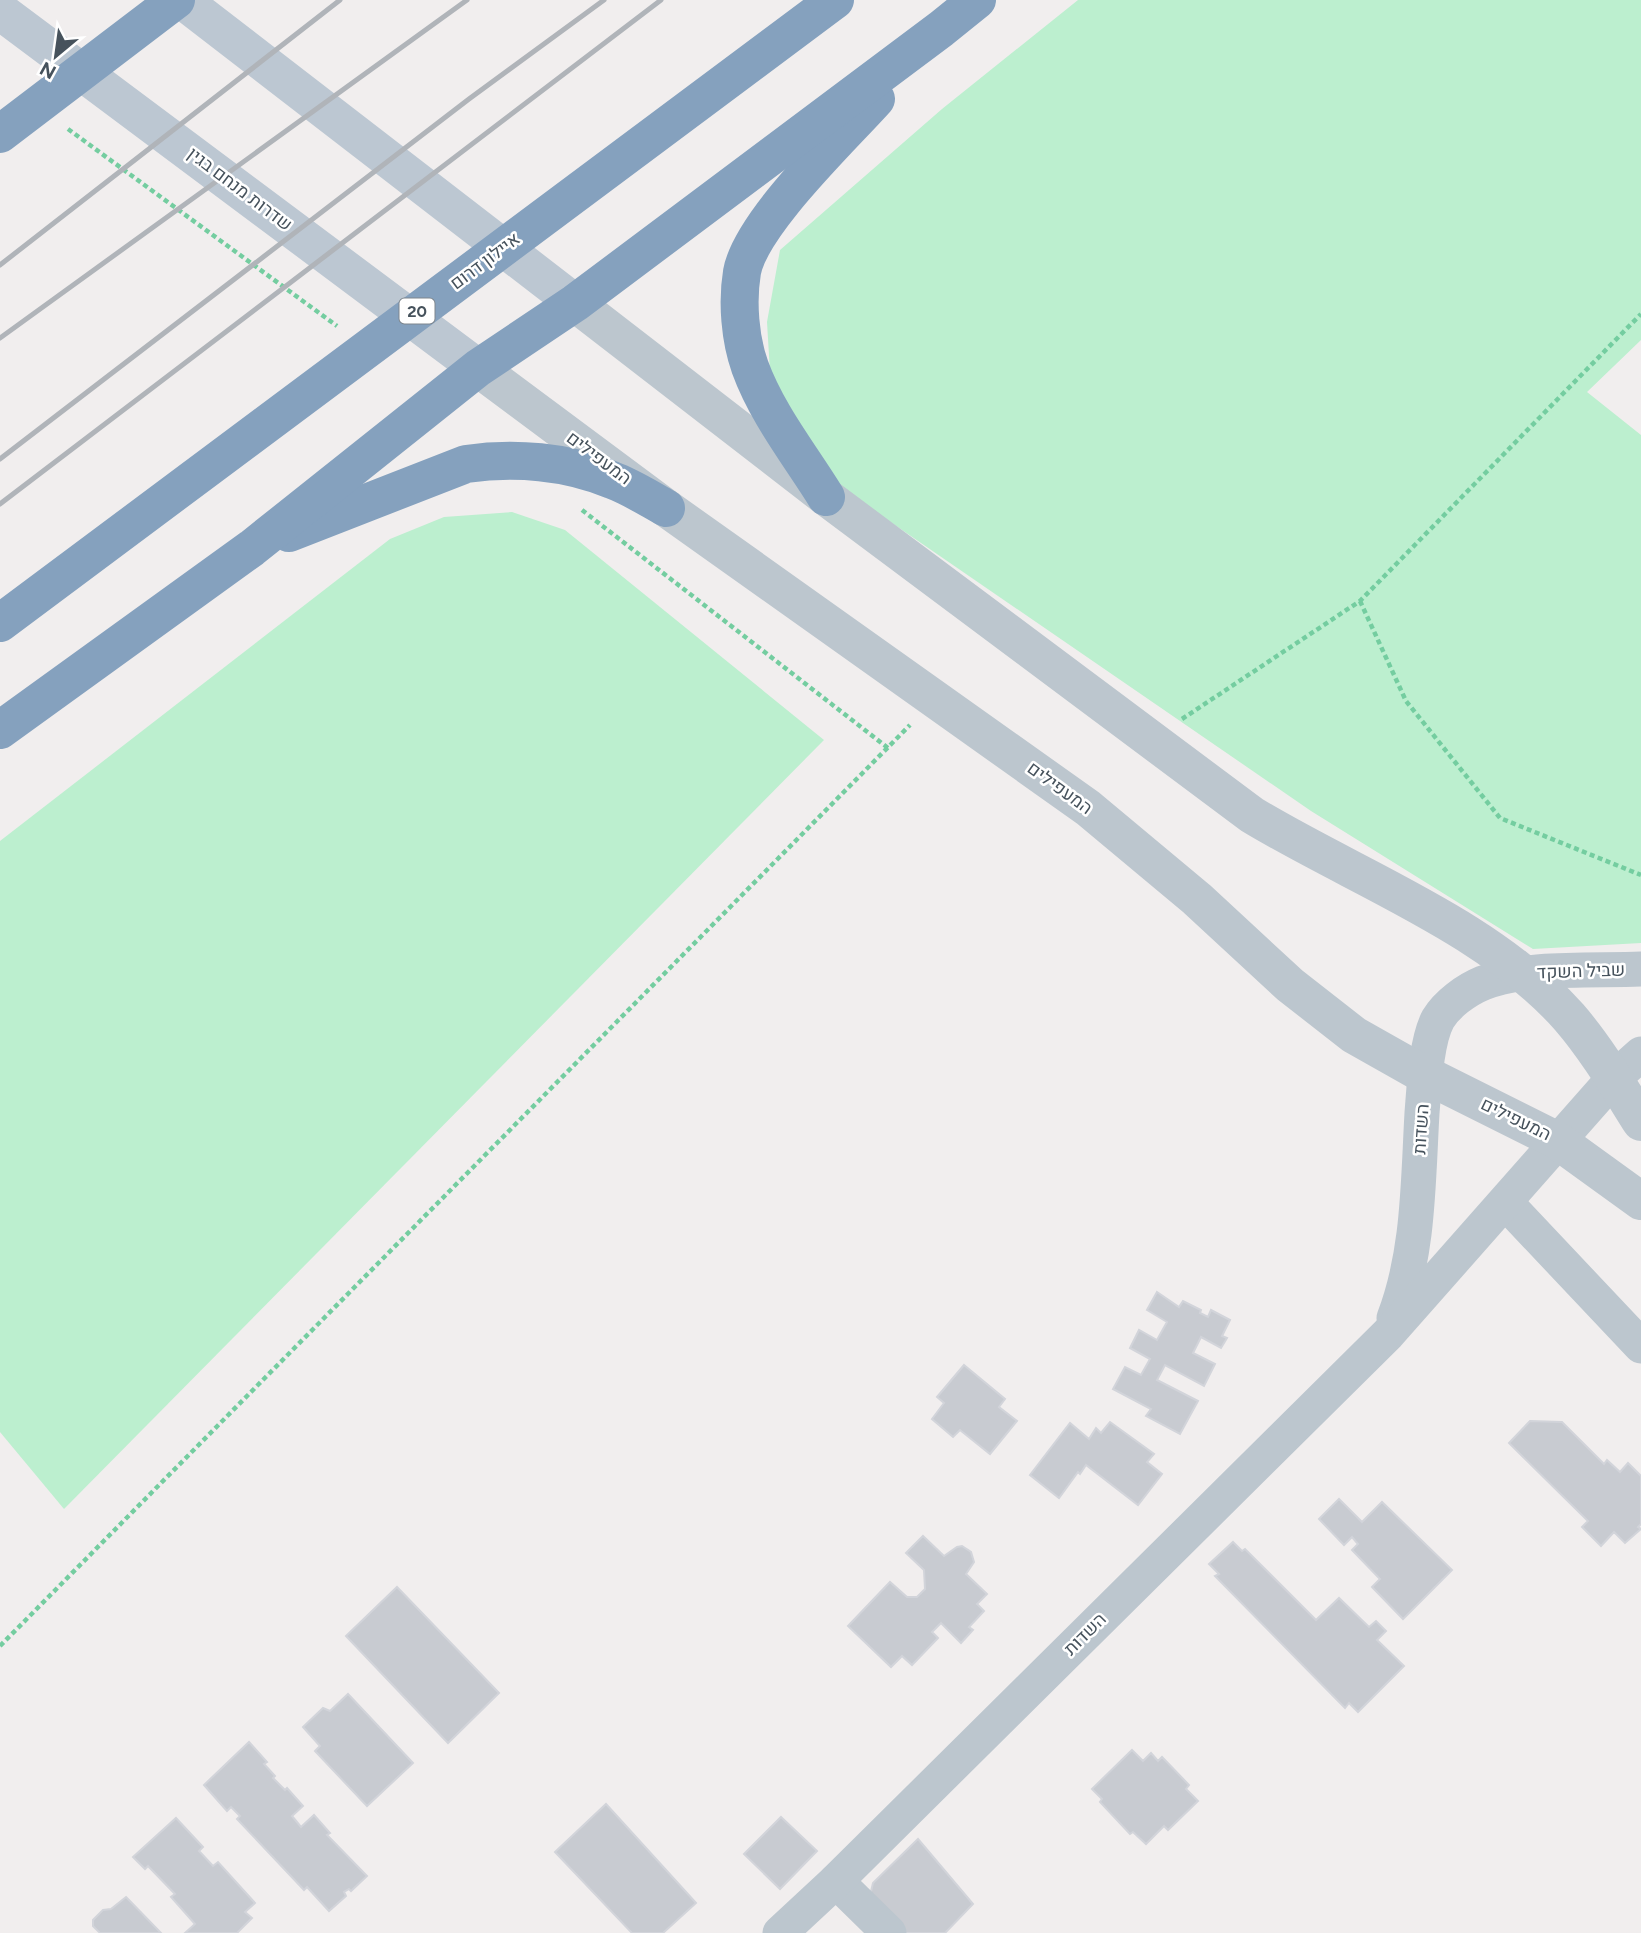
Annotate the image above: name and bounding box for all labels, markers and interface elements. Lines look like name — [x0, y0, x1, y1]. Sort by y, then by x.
north arrow — [21, 21, 91, 91]
text: N — [36, 57, 60, 84]
street label: שדרות מנחם בגין — [183, 143, 297, 235]
street label: איילון דרום — [446, 228, 524, 294]
road number: 20 — [400, 298, 434, 324]
street label: המעפילים — [562, 427, 636, 489]
street label: המעפילים — [1023, 757, 1097, 819]
street label: שביל השקד — [1536, 958, 1626, 984]
street label: המעפילים — [1477, 1093, 1555, 1145]
street label: השדות — [1408, 1103, 1434, 1155]
street label: השדות — [1059, 1608, 1111, 1660]

